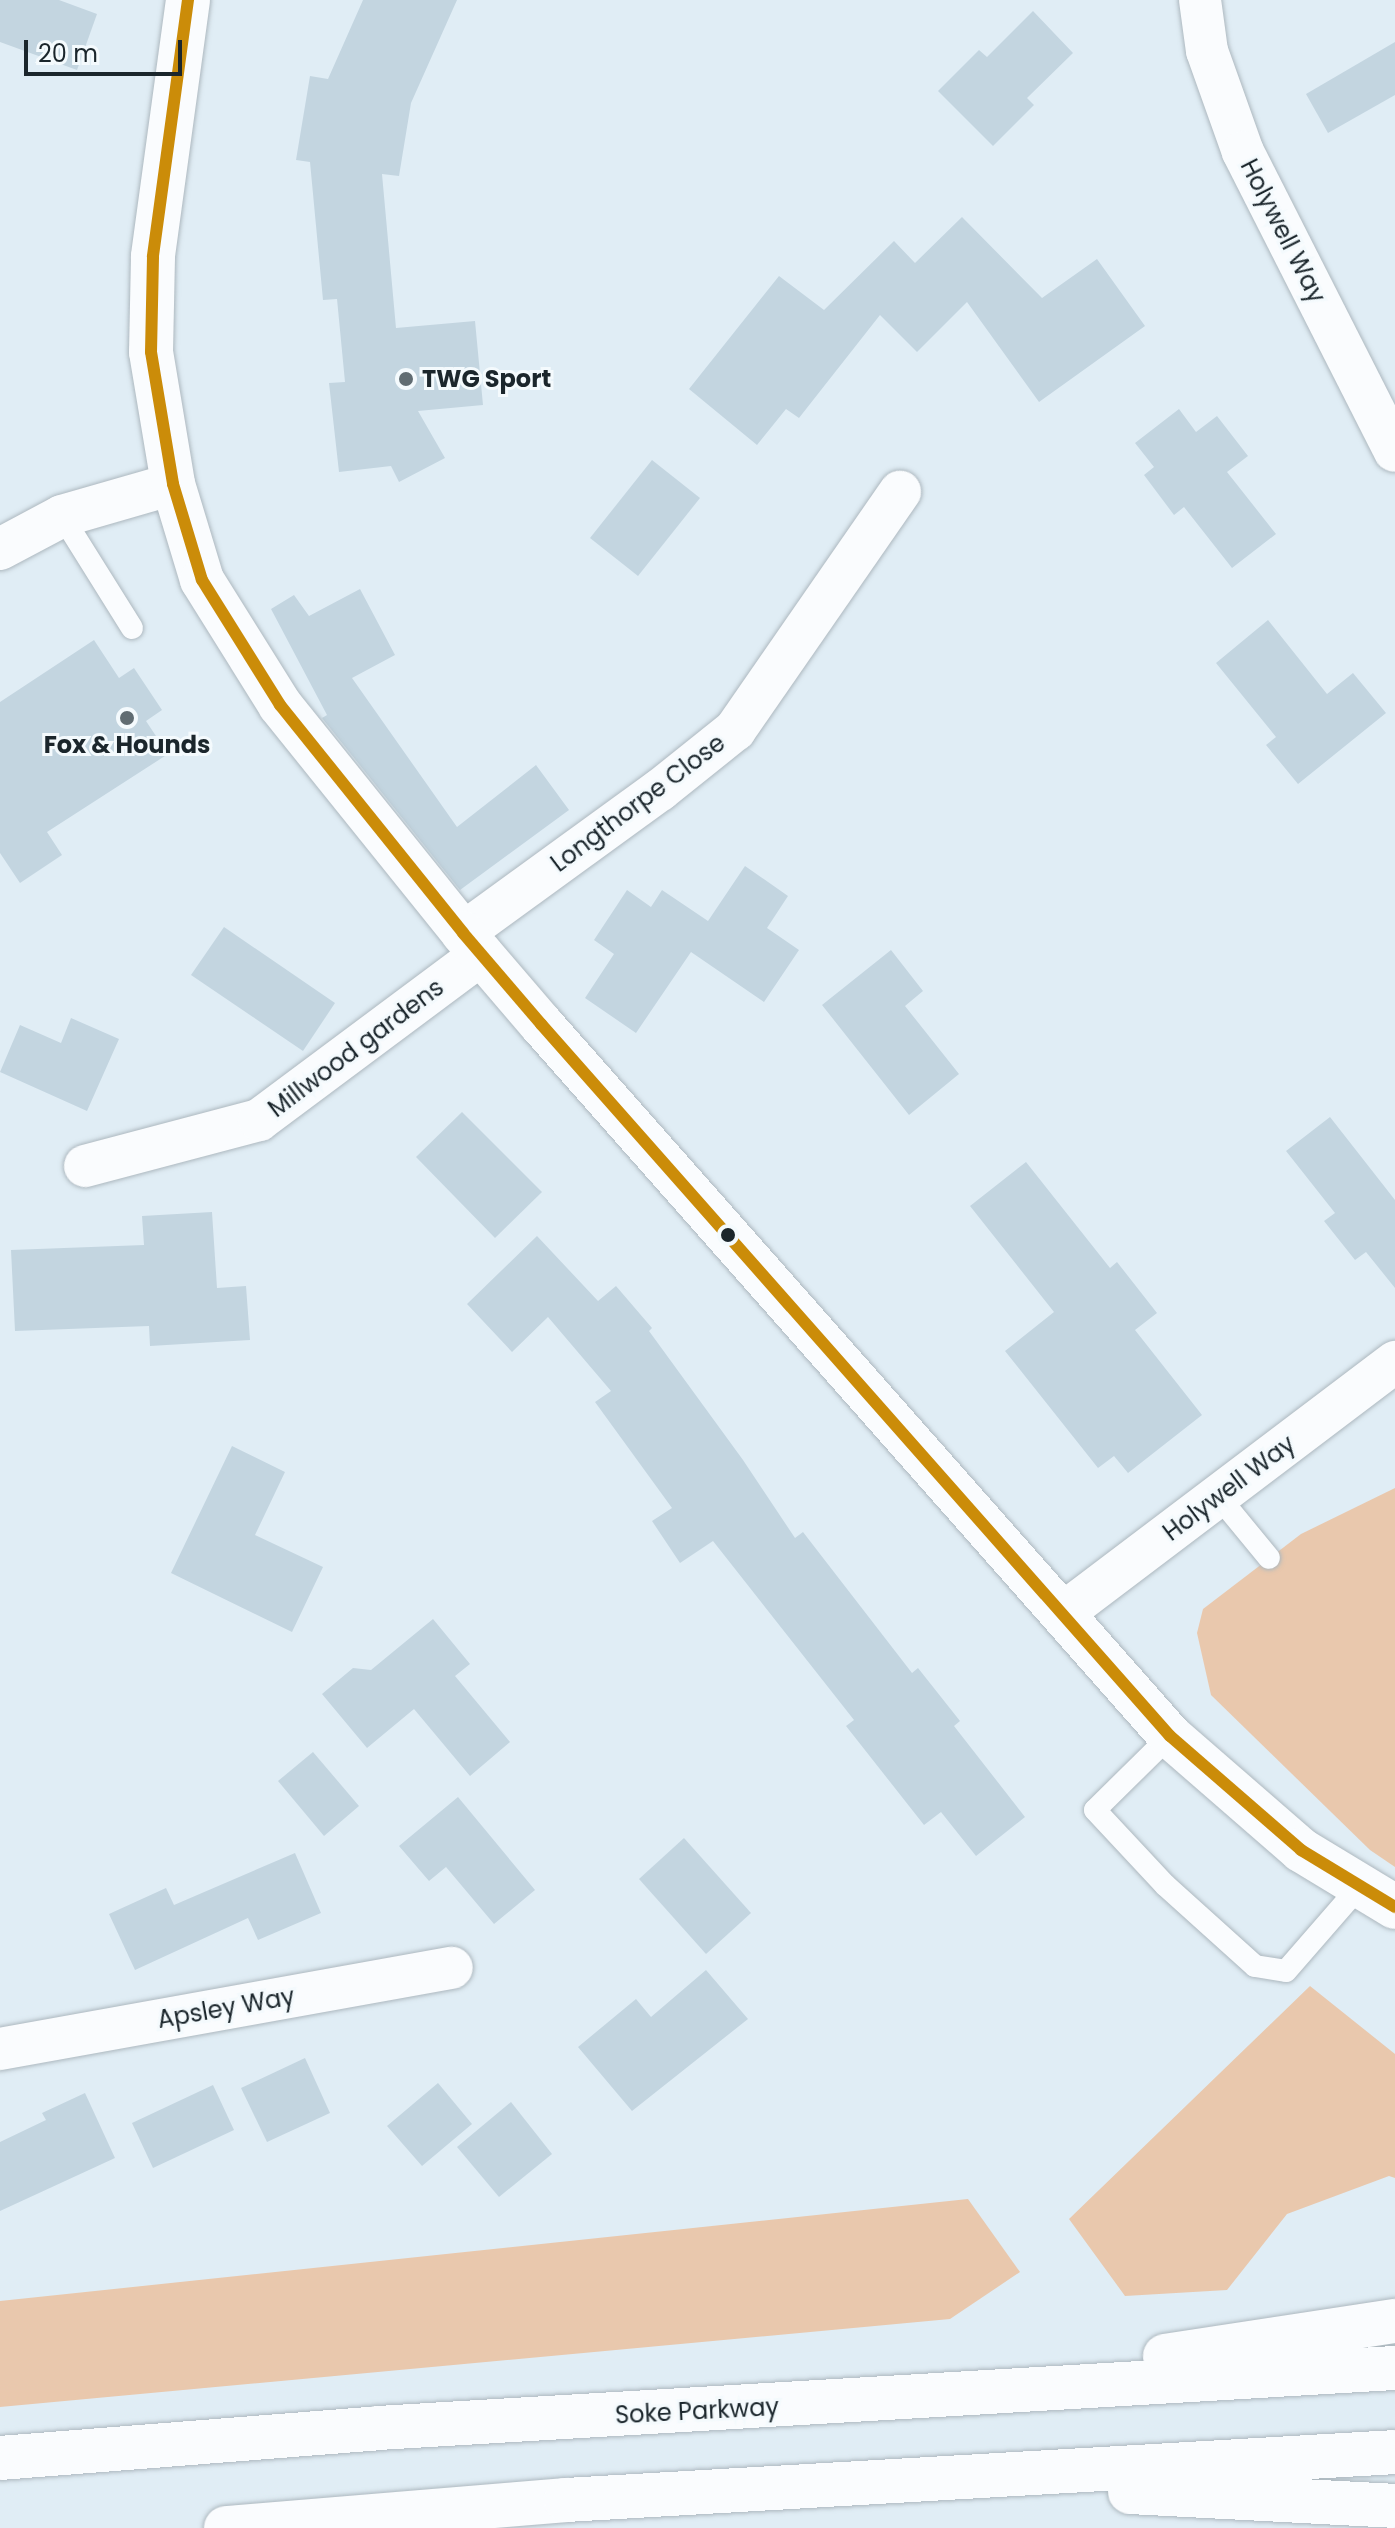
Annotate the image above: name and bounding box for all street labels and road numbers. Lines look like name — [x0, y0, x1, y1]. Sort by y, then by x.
street label: Holywell Way — [1234, 154, 1332, 308]
street label: Longthorpe Close — [545, 728, 731, 878]
street label: Millwood gardens — [263, 973, 449, 1123]
street label: Holywell Way — [1158, 1429, 1300, 1547]
street label: Apsley Way — [155, 1982, 297, 2034]
street label: Soke Parkway — [614, 2392, 780, 2430]

